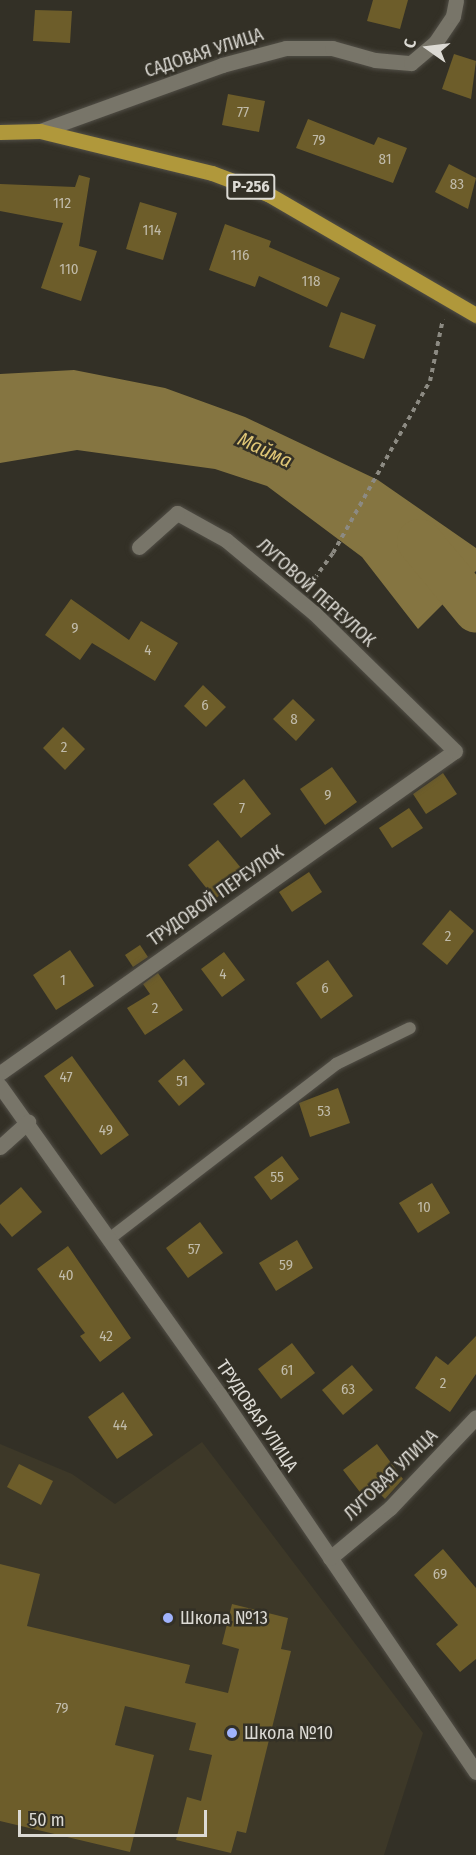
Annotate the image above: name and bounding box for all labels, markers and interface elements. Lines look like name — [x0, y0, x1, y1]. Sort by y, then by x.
north arrow — [398, 18, 458, 78]
street label: САДОВАЯ УЛИЦА — [142, 24, 266, 82]
text: С — [400, 37, 420, 50]
house number: 77 — [237, 104, 249, 122]
house number: 79 — [312, 132, 326, 150]
house number: 81 — [379, 151, 391, 169]
road number: Р-256 — [226, 174, 276, 200]
house number: 83 — [450, 176, 464, 194]
house number: 112 — [53, 195, 71, 213]
house number: 114 — [143, 222, 161, 240]
house number: 116 — [231, 247, 249, 265]
house number: 110 — [59, 261, 79, 279]
house number: 118 — [302, 273, 320, 291]
water label: Майма — [234, 427, 296, 473]
street label: ЛУГОВОЙ ПЕРЕУЛОК — [253, 534, 379, 652]
house number: 9 — [71, 620, 79, 638]
house number: 4 — [144, 642, 152, 660]
house number: 6 — [201, 697, 209, 715]
house number: 8 — [290, 711, 298, 729]
house number: 2 — [61, 739, 67, 757]
house number: 9 — [324, 787, 332, 805]
house number: 7 — [239, 800, 245, 818]
street label: ТРУДОВОЙ ПЕРЕУЛОК — [144, 841, 288, 951]
house number: 2 — [445, 928, 451, 946]
house number: 4 — [219, 966, 227, 984]
house number: 1 — [60, 972, 66, 990]
house number: 6 — [321, 980, 329, 998]
house number: 2 — [152, 1000, 158, 1018]
house number: 47 — [59, 1069, 73, 1087]
house number: 51 — [176, 1073, 188, 1091]
house number: 53 — [317, 1103, 331, 1121]
house number: 49 — [99, 1122, 113, 1140]
house number: 55 — [270, 1169, 284, 1187]
house number: 10 — [417, 1199, 431, 1217]
house number: 57 — [188, 1241, 200, 1259]
house number: 59 — [279, 1257, 293, 1275]
house number: 40 — [58, 1267, 74, 1285]
house number: 42 — [99, 1328, 113, 1346]
street label: ТРУДОВАЯ УЛИЦА — [212, 1356, 302, 1476]
house number: 61 — [281, 1362, 293, 1380]
house number: 2 — [440, 1375, 446, 1393]
house number: 63 — [341, 1381, 355, 1399]
house number: 44 — [113, 1417, 127, 1435]
street label: ЛУГОВАЯ УЛИЦА — [340, 1425, 442, 1525]
house number: 69 — [433, 1566, 447, 1584]
place label: Школа №13 — [180, 1607, 268, 1629]
marker: Школа №13 — [161, 1611, 175, 1625]
house number: 79 — [55, 1700, 69, 1718]
place label: Школа №10 — [244, 1722, 333, 1744]
marker: Школа №10 — [225, 1726, 239, 1740]
scale bar — [21, 1798, 210, 1836]
text: 50 m — [29, 1809, 65, 1831]

